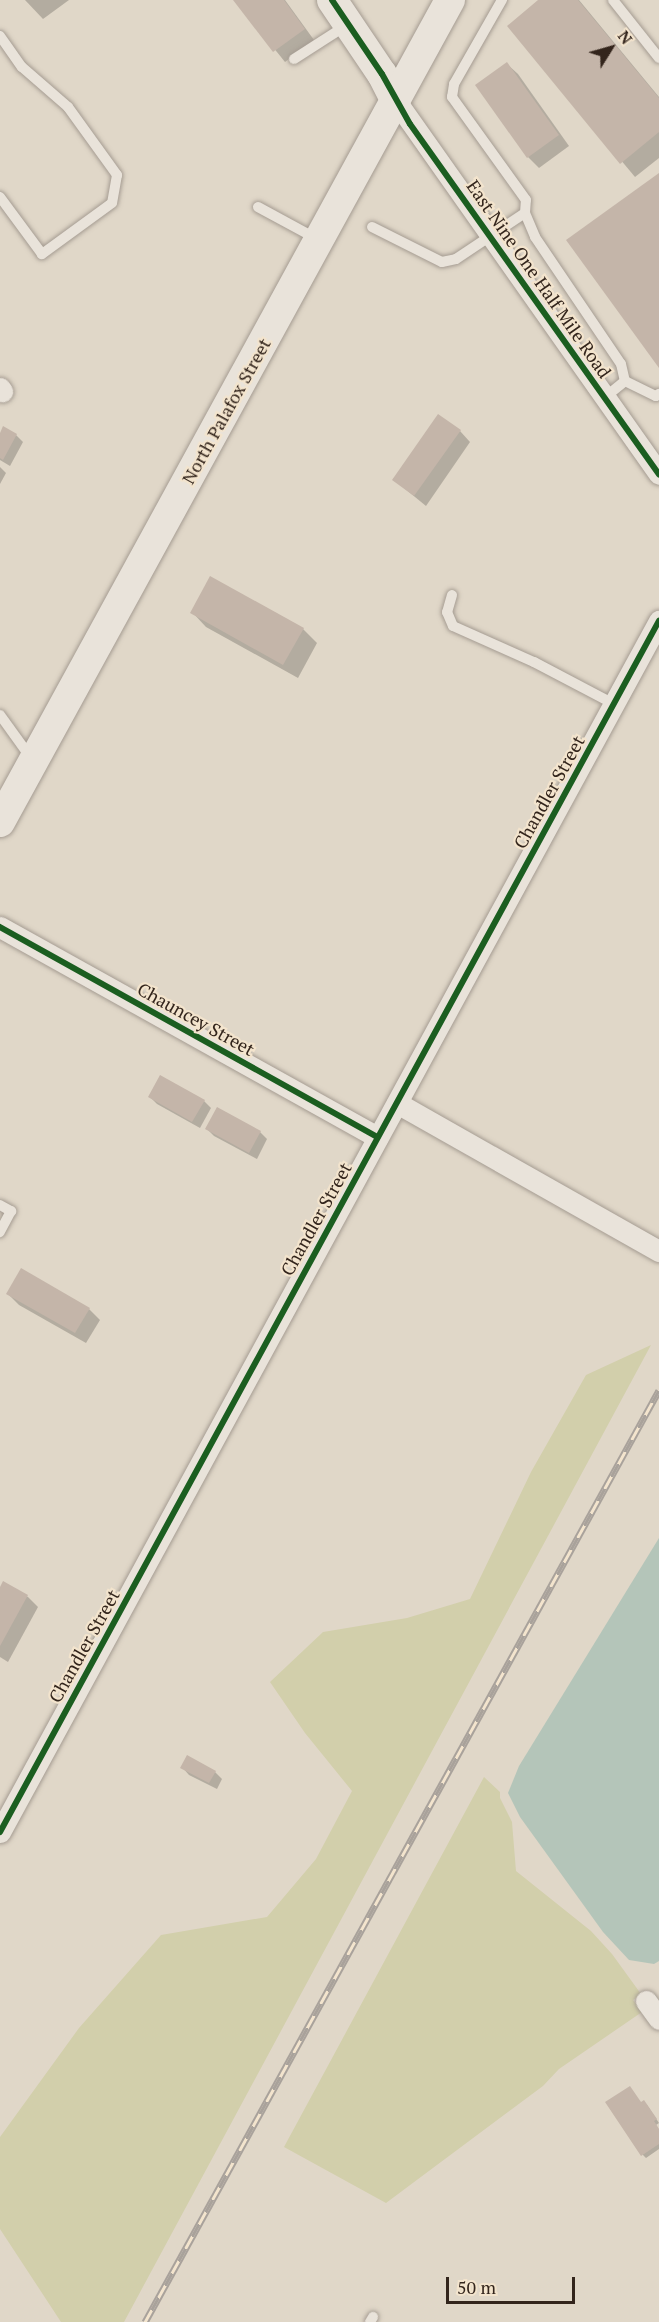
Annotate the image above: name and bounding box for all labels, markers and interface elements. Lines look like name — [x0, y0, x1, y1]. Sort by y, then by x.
north arrow — [581, 18, 641, 78]
text: N — [613, 26, 638, 49]
street label: East Nine One Half Mile Road — [462, 176, 616, 382]
street label: North Palafox Street — [177, 334, 275, 488]
street label: Chandler Street — [509, 732, 589, 852]
street label: Chauncey Street — [134, 978, 258, 1060]
street label: Chandler Street — [276, 1159, 356, 1279]
street label: Chandler Street — [44, 1586, 124, 1706]
scale bar — [449, 2265, 578, 2303]
text: 50 m — [457, 2275, 496, 2299]

